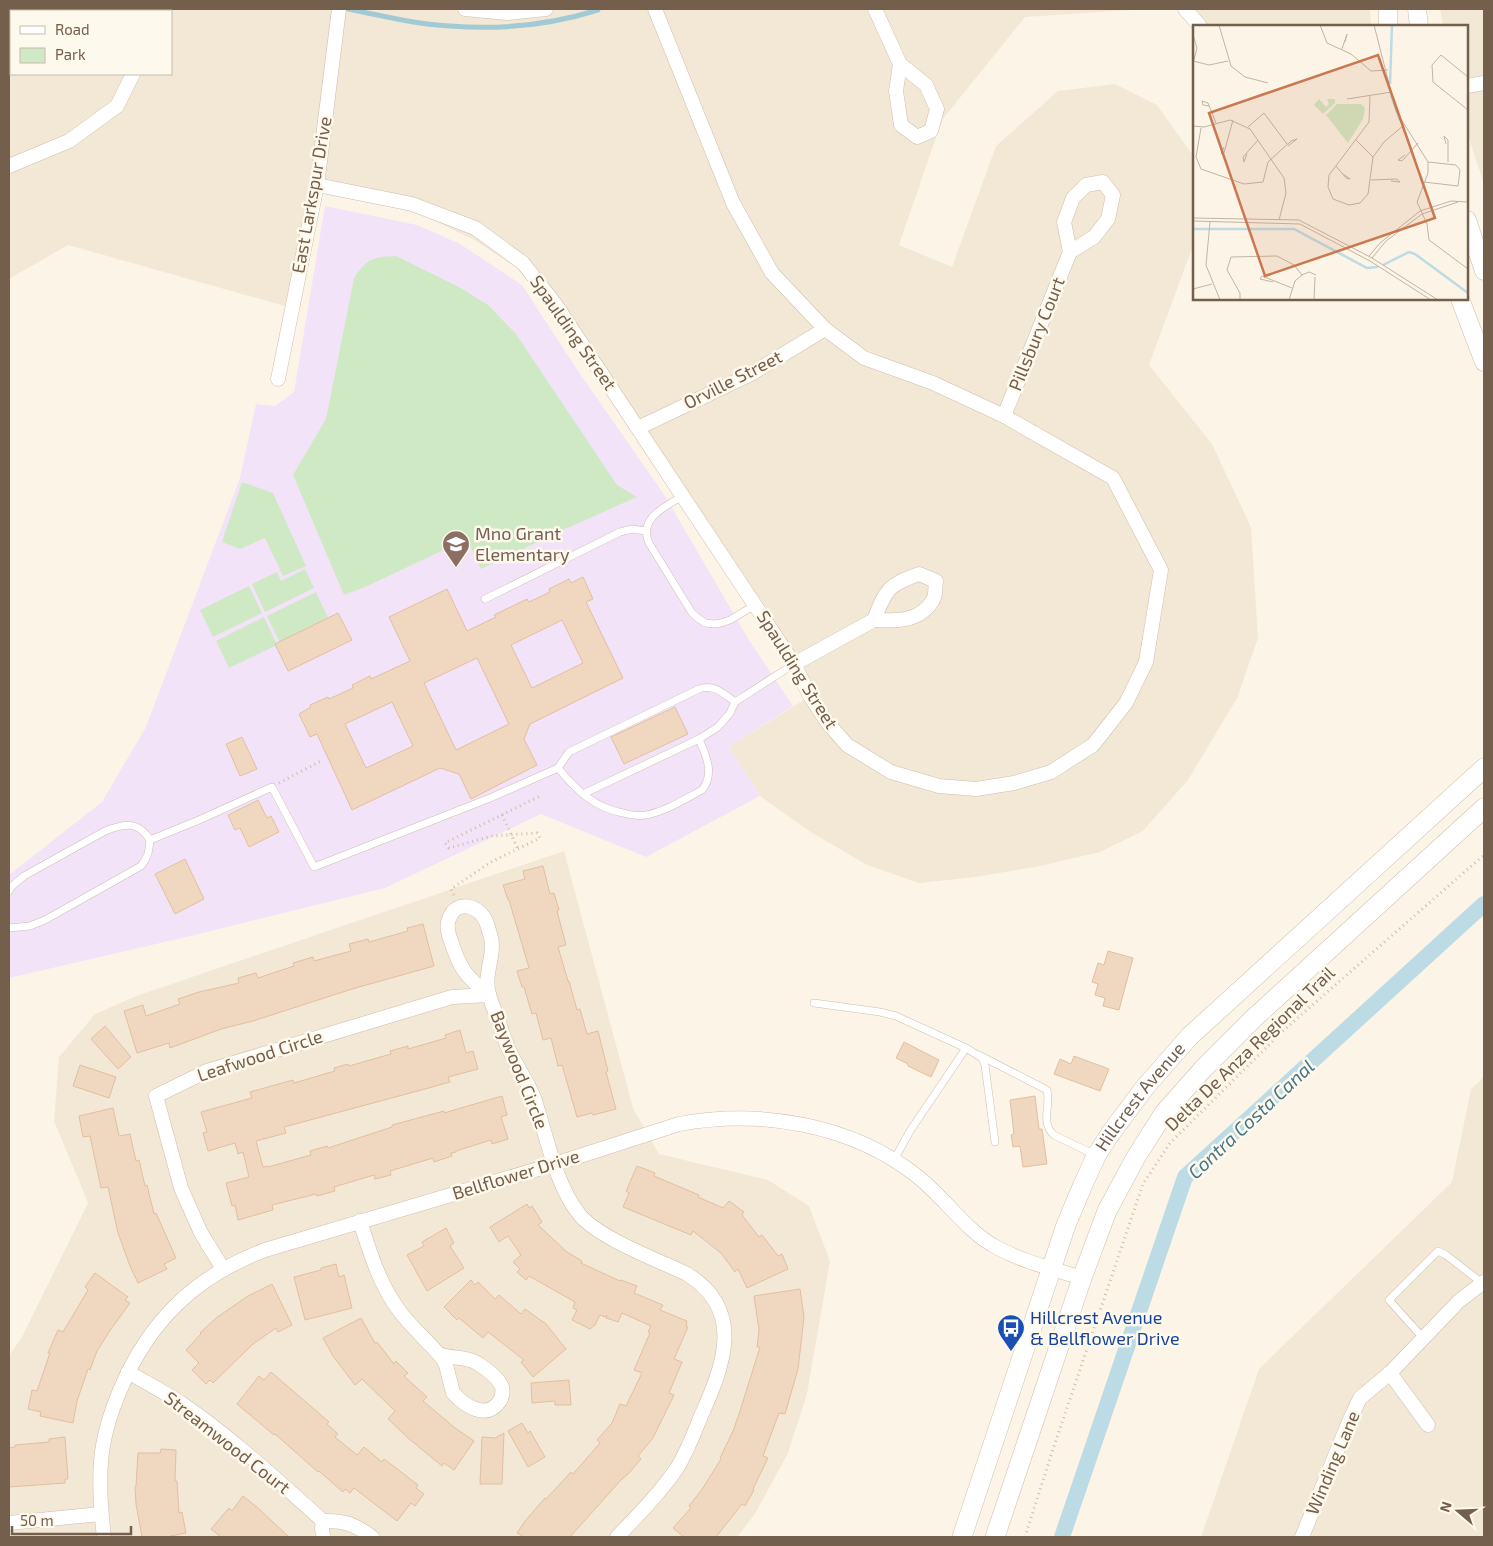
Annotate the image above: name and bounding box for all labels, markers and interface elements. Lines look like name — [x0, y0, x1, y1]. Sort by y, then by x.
legend — [10, 10, 172, 75]
text: Road — [55, 20, 90, 38]
inset map — [1193, 25, 1468, 300]
text: Park — [55, 45, 86, 63]
street label: East Larkspur Drive — [286, 115, 336, 275]
street label: Spaulding Street — [526, 271, 622, 394]
street label: Pillsbury Court — [1003, 273, 1069, 394]
street label: Orville Street — [680, 345, 786, 413]
place label: Mno Grant Elementary — [475, 522, 570, 565]
school or university icon: Mno Grant Elementary — [441, 529, 471, 568]
street label: Spaulding Street — [753, 606, 843, 733]
street label: Delta De Anza Regional Trail — [1160, 961, 1339, 1135]
street label: Baywood Circle — [486, 1007, 554, 1132]
street label: Leafwood Circle — [194, 1024, 325, 1086]
street label: Hillcrest Avenue — [1090, 1037, 1189, 1155]
water label: Contra Costa Canal — [1183, 1054, 1319, 1183]
street label: Bellflower Drive — [450, 1144, 582, 1204]
place label: Hillcrest Avenue & Bellflower Drive — [1030, 1306, 1180, 1349]
bus stop icon: Hillcrest Avenue & Bellflower Drive — [996, 1313, 1026, 1352]
street label: Streamwood Court — [160, 1386, 295, 1498]
street label: Winding Lane — [1300, 1407, 1364, 1518]
north arrow — [1433, 1486, 1483, 1536]
text: N — [1436, 1499, 1455, 1514]
scale bar — [12, 1504, 131, 1536]
text: 50 m — [20, 1511, 54, 1529]

